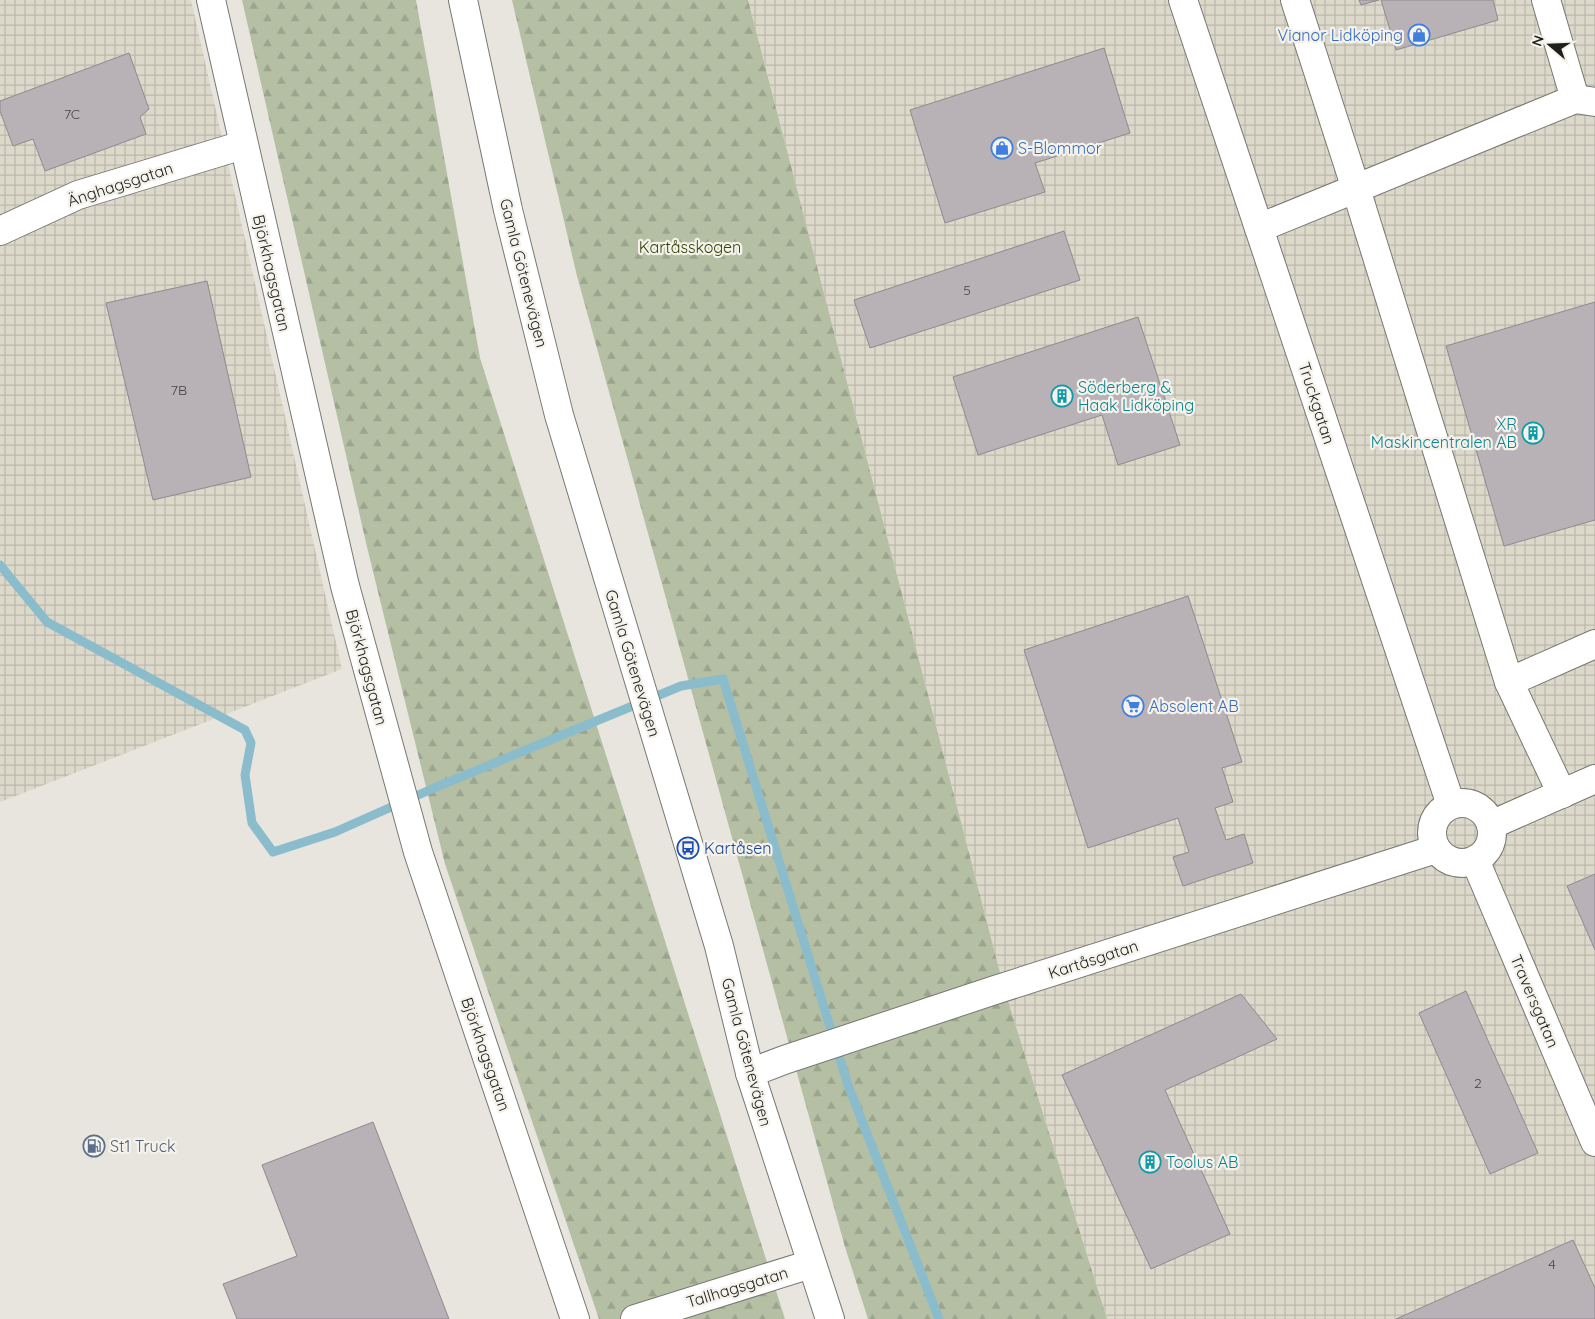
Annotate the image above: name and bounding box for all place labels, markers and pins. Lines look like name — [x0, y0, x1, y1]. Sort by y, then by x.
shop icon: Vianor Lidköping — [1407, 23, 1431, 47]
place label: Vianor Lidköping — [1278, 25, 1403, 45]
shop icon: S-Blommor — [990, 136, 1014, 160]
place label: S-Blommor — [1018, 138, 1102, 158]
place label: Söderberg & Haak Lidköping — [1078, 377, 1194, 415]
building icon: Söderberg & Haak Lidköping — [1050, 384, 1074, 408]
place label: XR Maskincentralen AB — [1371, 414, 1517, 452]
building icon: XR Maskincentralen AB — [1521, 421, 1545, 445]
supermarket icon: Absolent AB — [1121, 694, 1145, 718]
place label: Absolent AB — [1149, 696, 1239, 716]
bus stop icon: Kartåsen — [676, 836, 700, 860]
place label: Kartåsen — [704, 838, 772, 858]
fuel station icon: St1 Truck — [82, 1134, 106, 1158]
place label: St1 Truck — [110, 1136, 176, 1156]
building icon: Toolus AB — [1138, 1150, 1162, 1174]
place label: Toolus AB — [1166, 1152, 1238, 1172]

